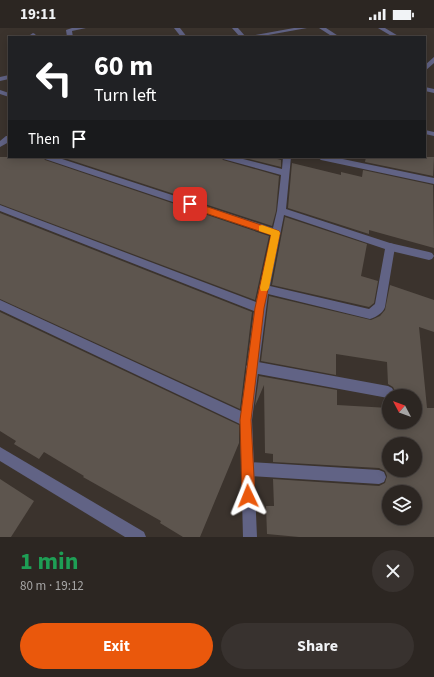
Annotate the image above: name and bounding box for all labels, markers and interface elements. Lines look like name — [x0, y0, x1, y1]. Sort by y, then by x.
text: 19:11 — [20, 4, 56, 25]
text: 60 m — [94, 46, 153, 86]
icon: left — [28, 52, 80, 104]
text: Turn left — [94, 83, 156, 108]
icon: arrive — [68, 128, 90, 150]
text: Then — [28, 129, 60, 150]
pin — [173, 187, 207, 221]
icon: arrive — [179, 193, 201, 215]
north arrow — [382, 389, 422, 429]
map controls — [382, 389, 422, 525]
button: sound — [382, 437, 422, 477]
position arrow — [227, 475, 269, 517]
button: layers — [382, 485, 422, 525]
text: 1 min — [20, 544, 78, 579]
button: close — [372, 550, 414, 592]
text: 80 m · 19:12 — [20, 577, 84, 595]
button: Exit — [20, 623, 213, 669]
button: Share — [221, 623, 414, 669]

